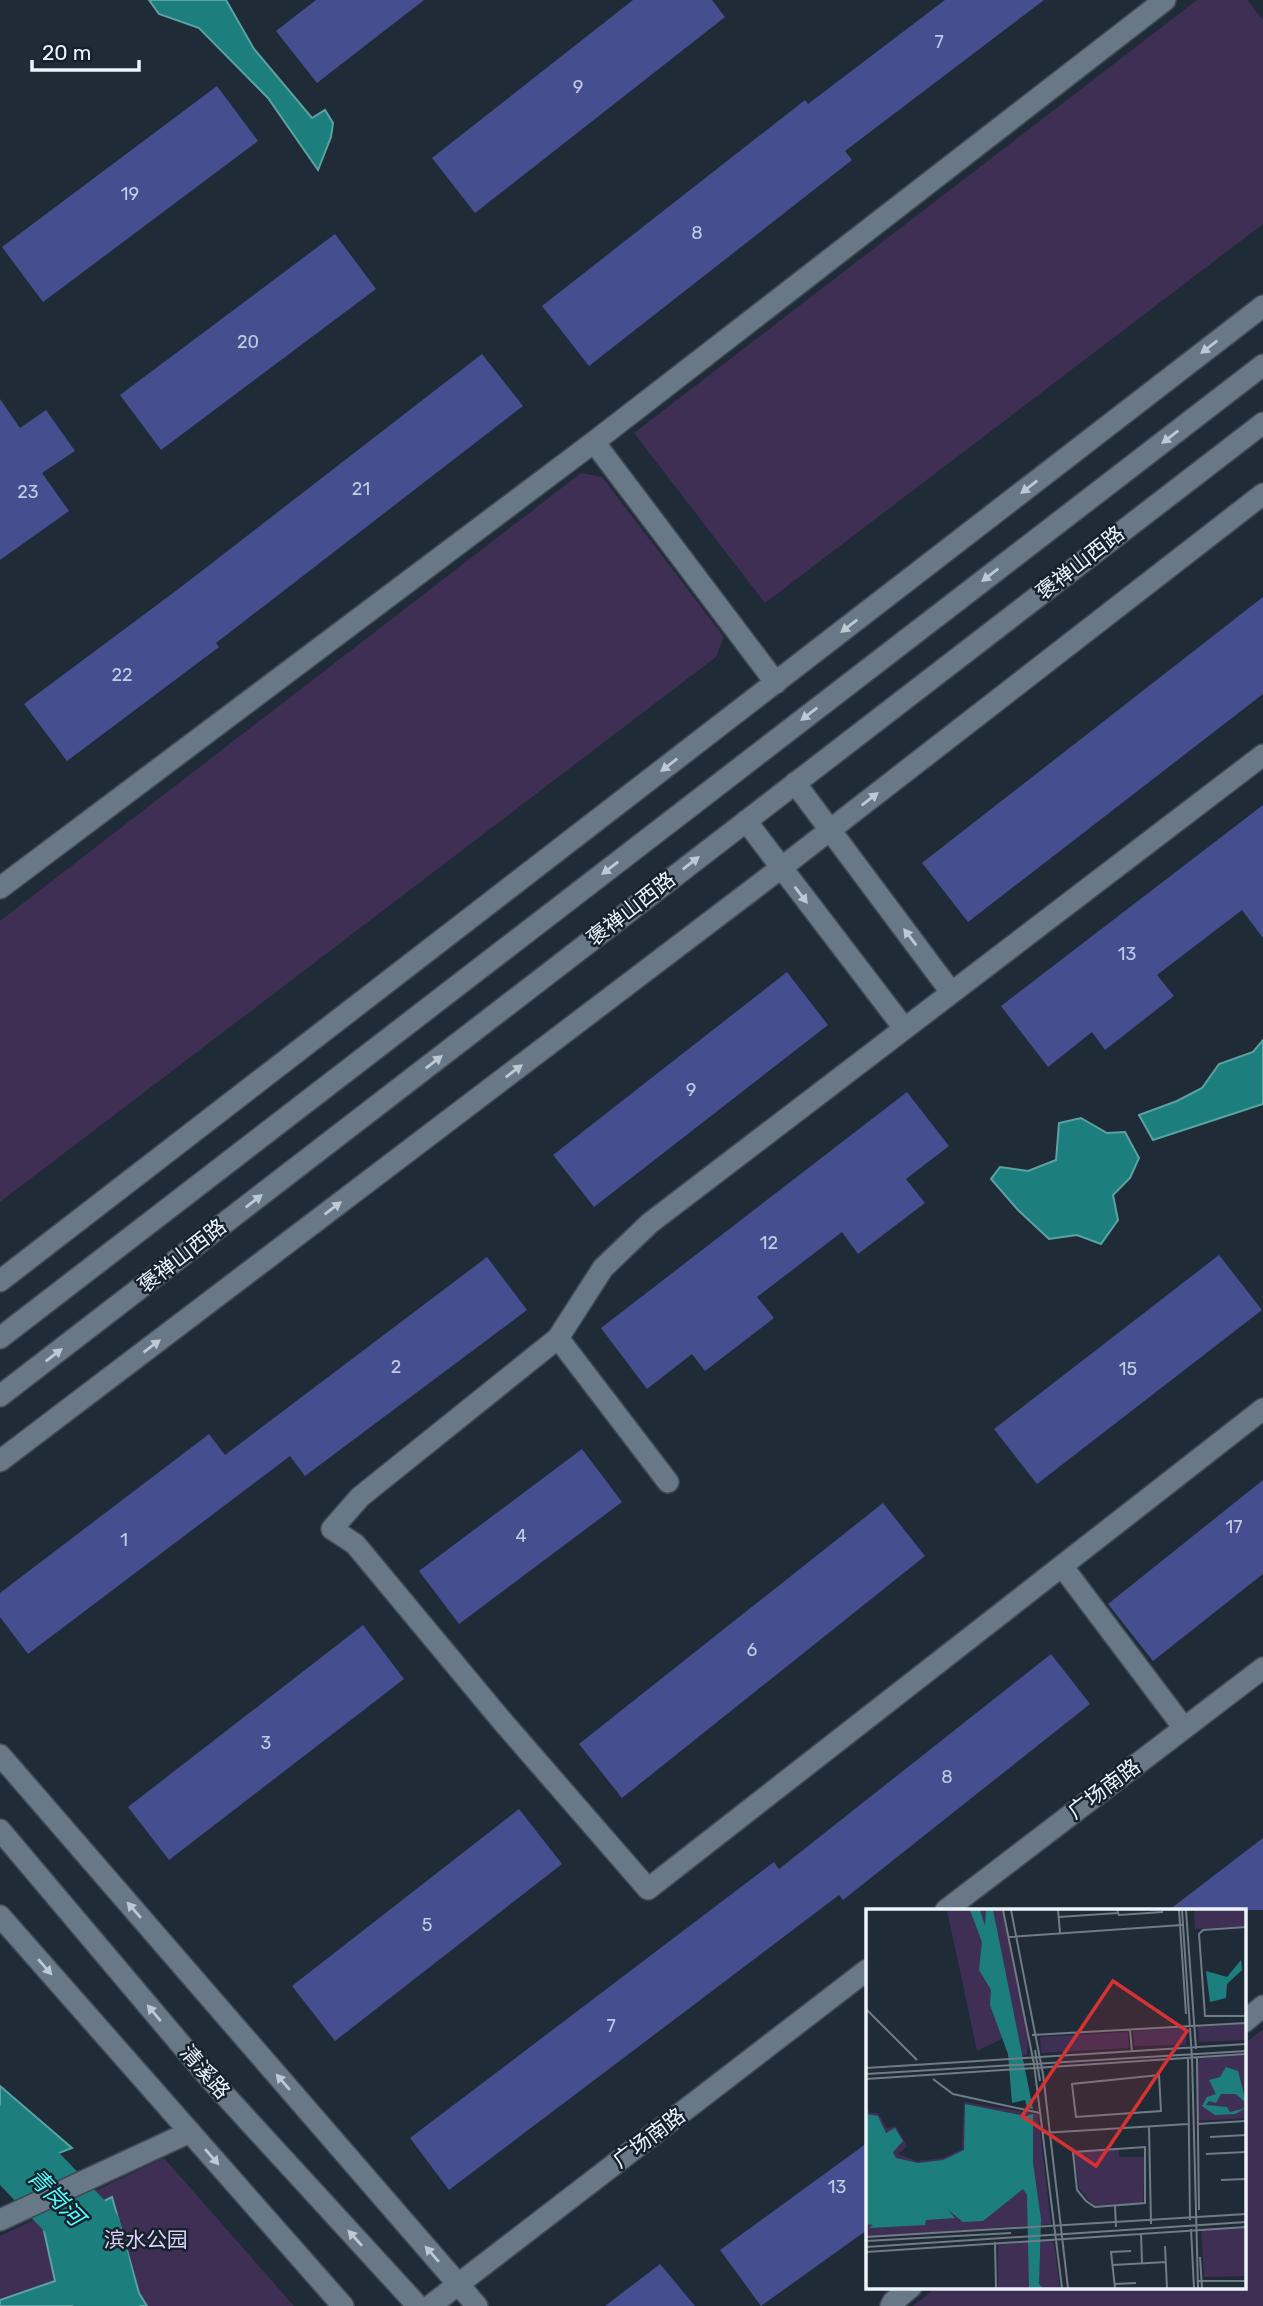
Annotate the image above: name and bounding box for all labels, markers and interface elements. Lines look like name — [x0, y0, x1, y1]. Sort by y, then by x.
scale bar — [32, 28, 138, 72]
house number: 7 — [934, 31, 944, 53]
text: 20 m — [42, 40, 91, 65]
house number: 9 — [573, 76, 583, 98]
house number: 19 — [121, 183, 139, 205]
house number: 8 — [691, 222, 703, 244]
house number: 20 — [237, 331, 259, 353]
one-way arrow — [1200, 340, 1218, 354]
one-way arrow — [1161, 429, 1179, 443]
house number: 21 — [352, 478, 370, 500]
one-way arrow — [1021, 479, 1039, 494]
house number: 23 — [17, 481, 39, 503]
street label: 褒禅山西路 — [1031, 520, 1129, 605]
one-way arrow — [981, 568, 999, 583]
one-way arrow — [841, 619, 859, 634]
house number: 22 — [111, 664, 133, 686]
one-way arrow — [800, 707, 819, 721]
one-way arrow — [661, 758, 679, 773]
one-way arrow — [861, 791, 879, 806]
one-way arrow — [682, 855, 700, 870]
one-way arrow — [601, 860, 619, 875]
street label: 褒禅山西路 — [582, 866, 680, 951]
one-way arrow — [794, 886, 808, 904]
one-way arrow — [903, 928, 917, 946]
house number: 13 — [1118, 943, 1136, 965]
one-way arrow — [424, 1054, 442, 1069]
one-way arrow — [505, 1064, 523, 1078]
house number: 9 — [686, 1079, 696, 1101]
one-way arrow — [244, 1193, 262, 1208]
one-way arrow — [324, 1202, 342, 1216]
street label: 褒禅山西路 — [133, 1213, 231, 1298]
house number: 12 — [760, 1232, 778, 1254]
one-way arrow — [143, 1339, 161, 1353]
one-way arrow — [45, 1348, 63, 1362]
house number: 2 — [391, 1356, 401, 1378]
house number: 15 — [1119, 1358, 1137, 1380]
house number: 17 — [1226, 1516, 1242, 1538]
house number: 4 — [515, 1525, 527, 1547]
house number: 1 — [120, 1529, 128, 1551]
house number: 6 — [747, 1639, 758, 1661]
house number: 3 — [261, 1732, 271, 1754]
street label: 广场南路 — [1063, 1753, 1145, 1824]
house number: 8 — [941, 1766, 953, 1788]
one-way arrow — [127, 1902, 142, 1919]
inset map — [866, 1909, 1246, 2288]
house number: 5 — [422, 1914, 432, 1936]
one-way arrow — [37, 1959, 52, 1976]
one-way arrow — [147, 2004, 162, 2022]
house number: 7 — [606, 2015, 616, 2037]
street label: 清溪路 — [175, 2040, 235, 2104]
one-way arrow — [276, 2074, 291, 2091]
street label: 广场南路 — [608, 2102, 690, 2173]
one-way arrow — [204, 2148, 219, 2165]
water label: 青岗河 — [22, 2162, 93, 2234]
house number: 13 — [828, 2176, 846, 2198]
park label: 滨水公园 — [104, 2227, 188, 2252]
one-way arrow — [348, 2229, 363, 2246]
one-way arrow — [425, 2246, 440, 2263]

